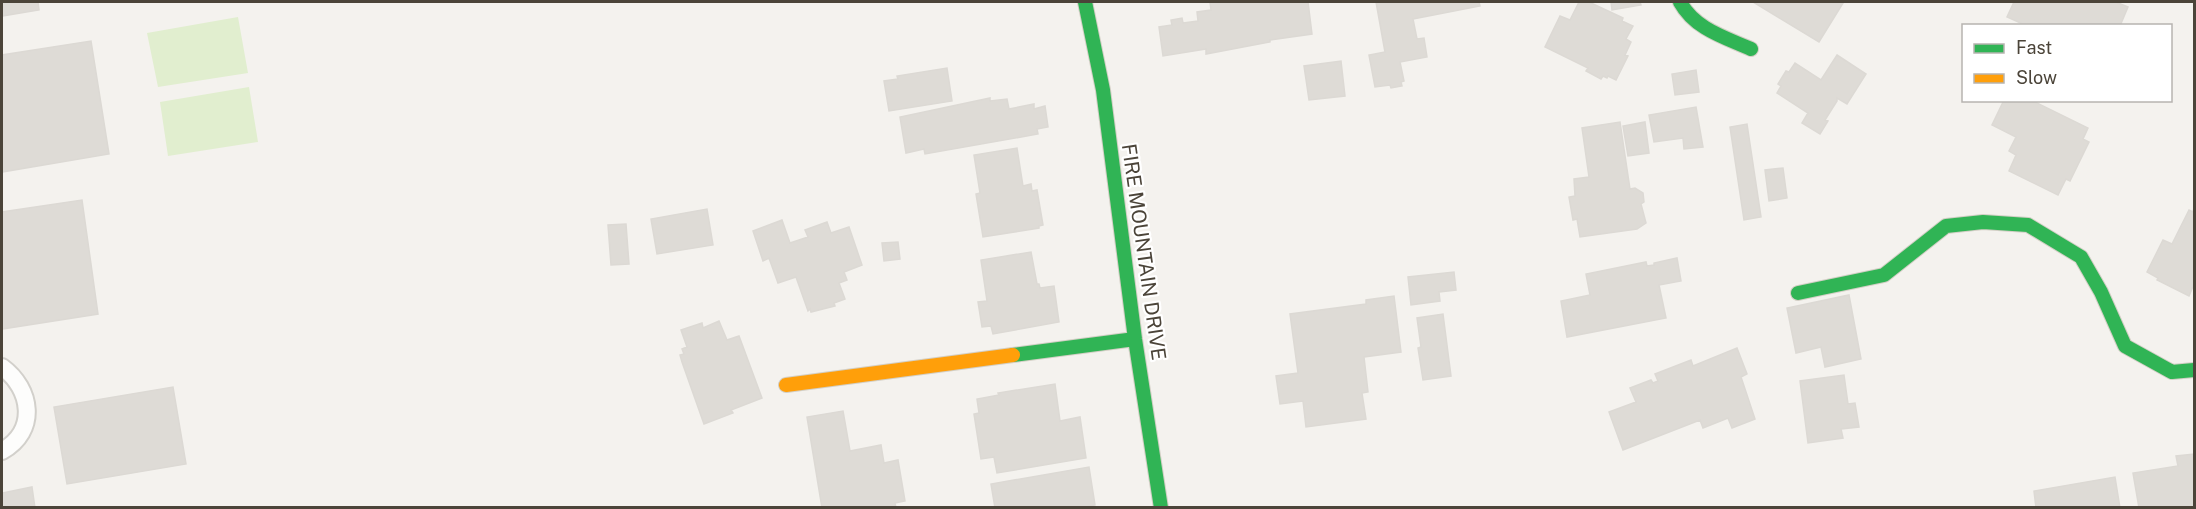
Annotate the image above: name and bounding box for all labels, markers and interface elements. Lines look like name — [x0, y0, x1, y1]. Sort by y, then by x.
legend — [1962, 24, 2172, 102]
text: Fast — [2016, 37, 2052, 58]
text: Slow — [2016, 67, 2057, 88]
street label: FIRE MOUNTAIN DRIVE — [1117, 142, 1171, 362]

